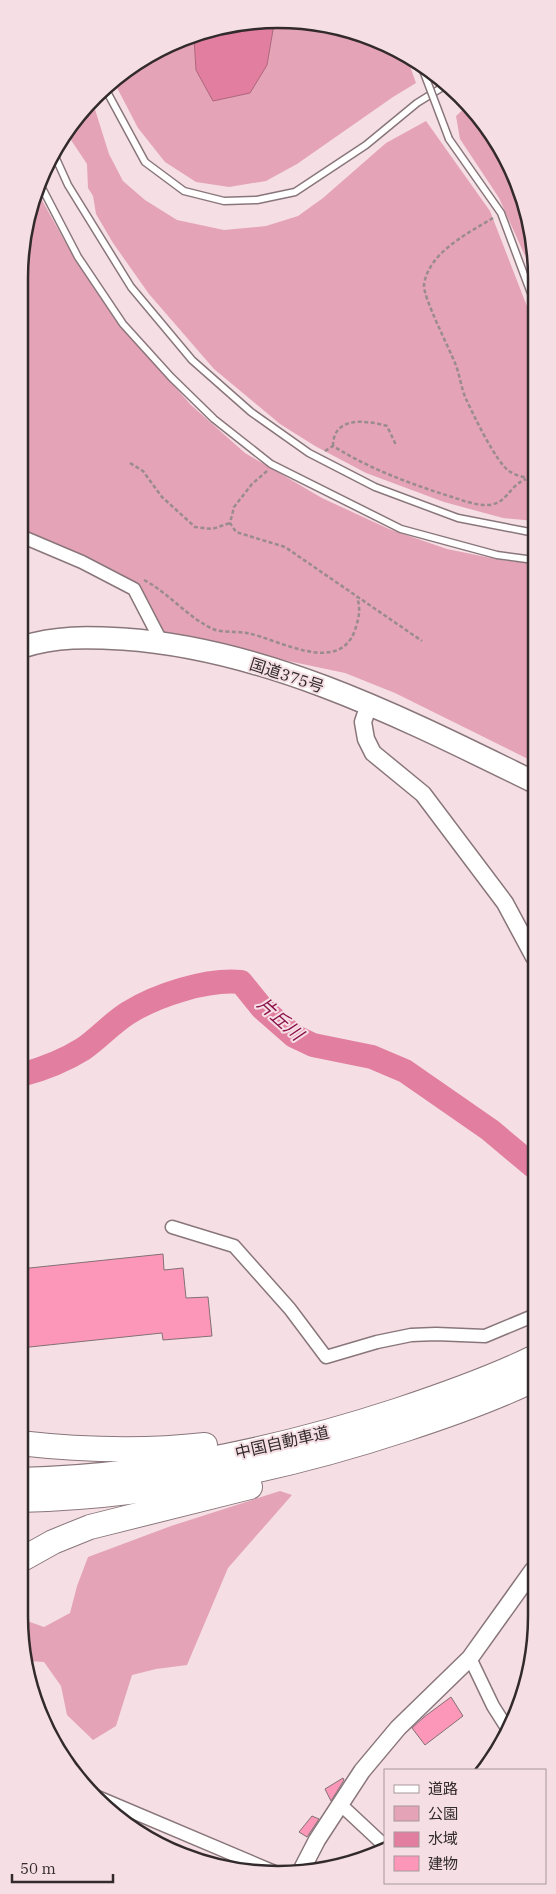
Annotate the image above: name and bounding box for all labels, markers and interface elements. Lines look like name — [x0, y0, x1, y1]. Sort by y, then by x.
street label: 国道375号 — [247, 654, 327, 696]
water label: 片丘川 — [253, 992, 310, 1047]
street label: 中国自動車道 — [233, 1421, 331, 1463]
legend — [384, 1769, 546, 1884]
text: 道路 — [428, 1779, 458, 1798]
text: 公園 — [428, 1804, 458, 1823]
text: 水域 — [428, 1829, 458, 1848]
scale bar — [12, 1852, 114, 1884]
text: 建物 — [428, 1854, 458, 1873]
text: 50 m — [20, 1859, 56, 1878]

